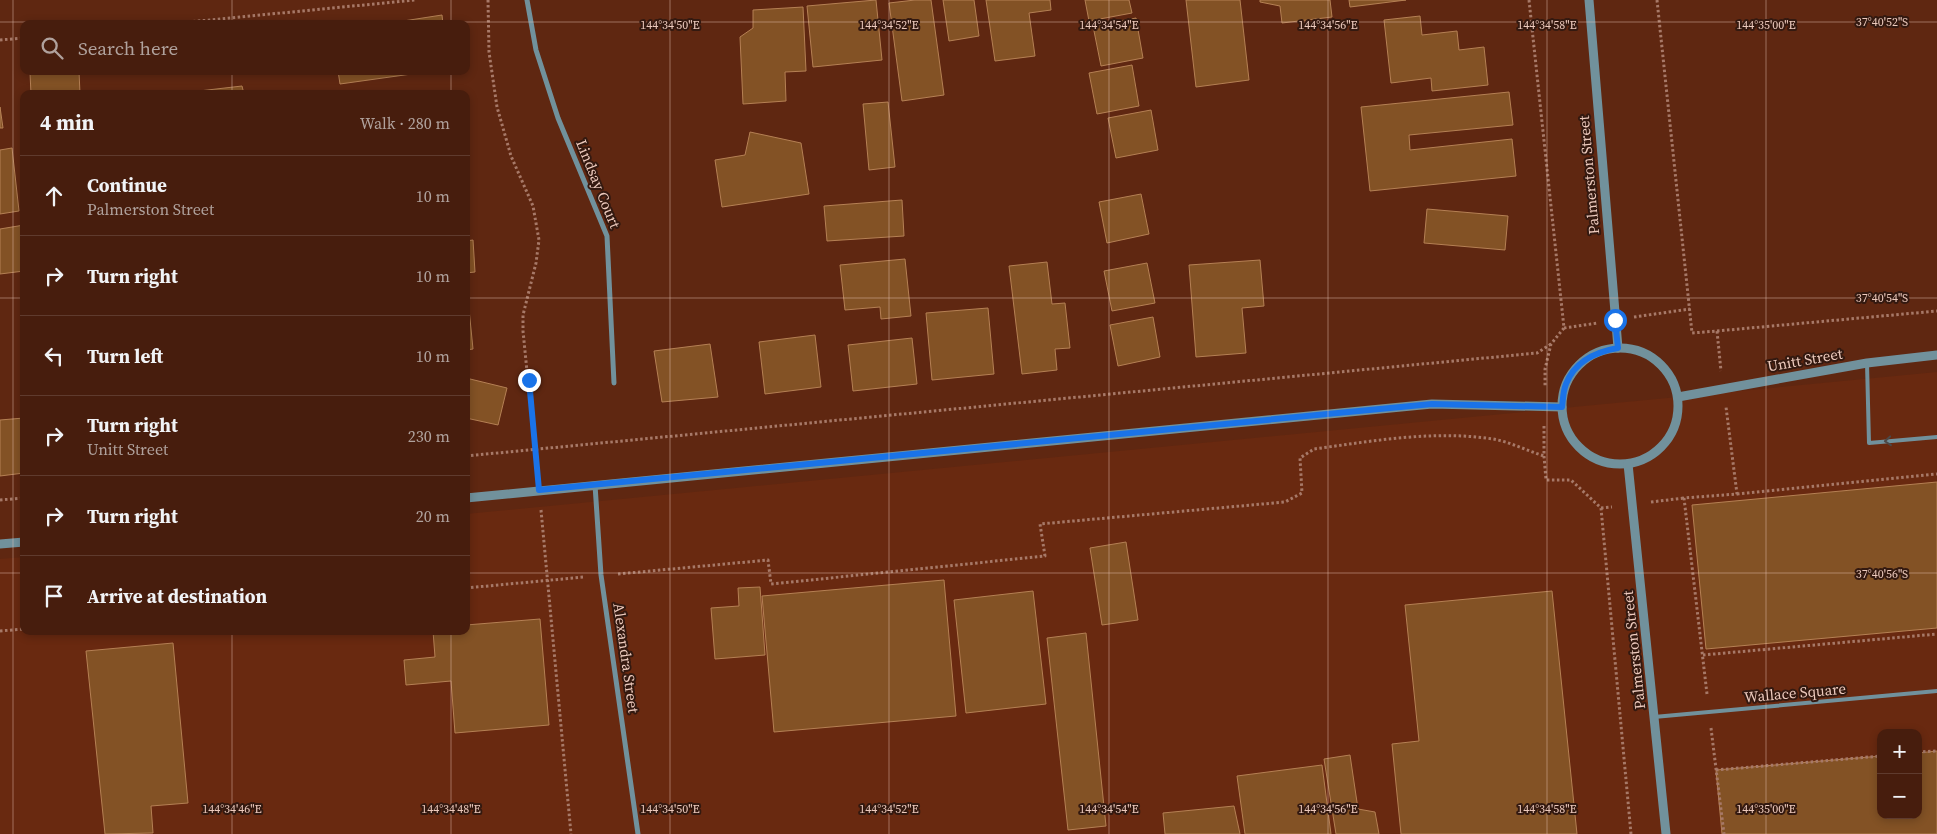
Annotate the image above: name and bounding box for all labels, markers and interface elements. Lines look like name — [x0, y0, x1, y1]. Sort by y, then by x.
text: 37°40'52"S — [1856, 14, 1908, 30]
text: 144°34'50"E — [640, 17, 700, 33]
text: 144°34'52"E — [859, 17, 919, 33]
text: 144°34'54"E — [1079, 17, 1139, 33]
text: 144°34'56"E — [1298, 17, 1358, 33]
text: 144°34'58"E — [1517, 17, 1577, 33]
text: 144°35'00"E — [1736, 17, 1796, 33]
search box — [20, 20, 470, 75]
icon: search — [38, 34, 66, 62]
text: Search here — [78, 35, 178, 61]
text: 4 min — [40, 108, 95, 137]
text: Walk · 280 m — [360, 112, 450, 134]
street label: Palmerston Street — [1573, 115, 1604, 235]
street label: Lindsay Court — [571, 136, 626, 231]
text: Continue — [87, 172, 167, 198]
icon: ahead — [40, 182, 68, 210]
text: 10 m — [416, 185, 450, 207]
text: Palmerston Street — [87, 198, 214, 220]
icon: right — [40, 262, 68, 290]
text: Turn right — [87, 263, 178, 289]
text: 10 m — [416, 265, 450, 287]
text: 37°40'54"S — [1856, 290, 1908, 306]
route start — [1604, 309, 1627, 332]
icon: left — [40, 342, 68, 370]
text: Turn left — [87, 343, 163, 369]
street label: Unitt Street — [1766, 343, 1844, 376]
text: 10 m — [416, 345, 450, 367]
route end — [518, 369, 541, 392]
text: Turn right — [87, 412, 178, 438]
icon: right — [40, 422, 68, 450]
text: 230 m — [408, 425, 450, 447]
one-way arrow — [1884, 435, 1892, 446]
text: Unitt Street — [87, 438, 168, 460]
icon: right — [40, 502, 68, 530]
text: Turn right — [87, 503, 178, 529]
text: 20 m — [416, 505, 450, 527]
text: 37°40'56"S — [1856, 566, 1908, 582]
icon: arrive — [40, 582, 68, 610]
text: Arrive at destination — [87, 583, 267, 609]
street label: Palmerston Street — [1617, 590, 1650, 710]
street label: Alexandra Street — [608, 602, 645, 714]
street label: Wallace Square — [1743, 678, 1847, 707]
map controls — [1877, 729, 1922, 819]
button: + — [1877, 729, 1922, 774]
button: − — [1877, 774, 1922, 819]
text: 144°34'46"E — [202, 801, 262, 817]
text: 144°34'48"E — [421, 801, 481, 817]
text: 144°34'50"E — [640, 801, 700, 817]
text: 144°34'52"E — [859, 801, 919, 817]
text: 144°34'54"E — [1079, 801, 1139, 817]
text: 144°34'56"E — [1298, 801, 1358, 817]
text: 144°34'58"E — [1517, 801, 1577, 817]
text: 144°35'00"E — [1736, 801, 1796, 817]

